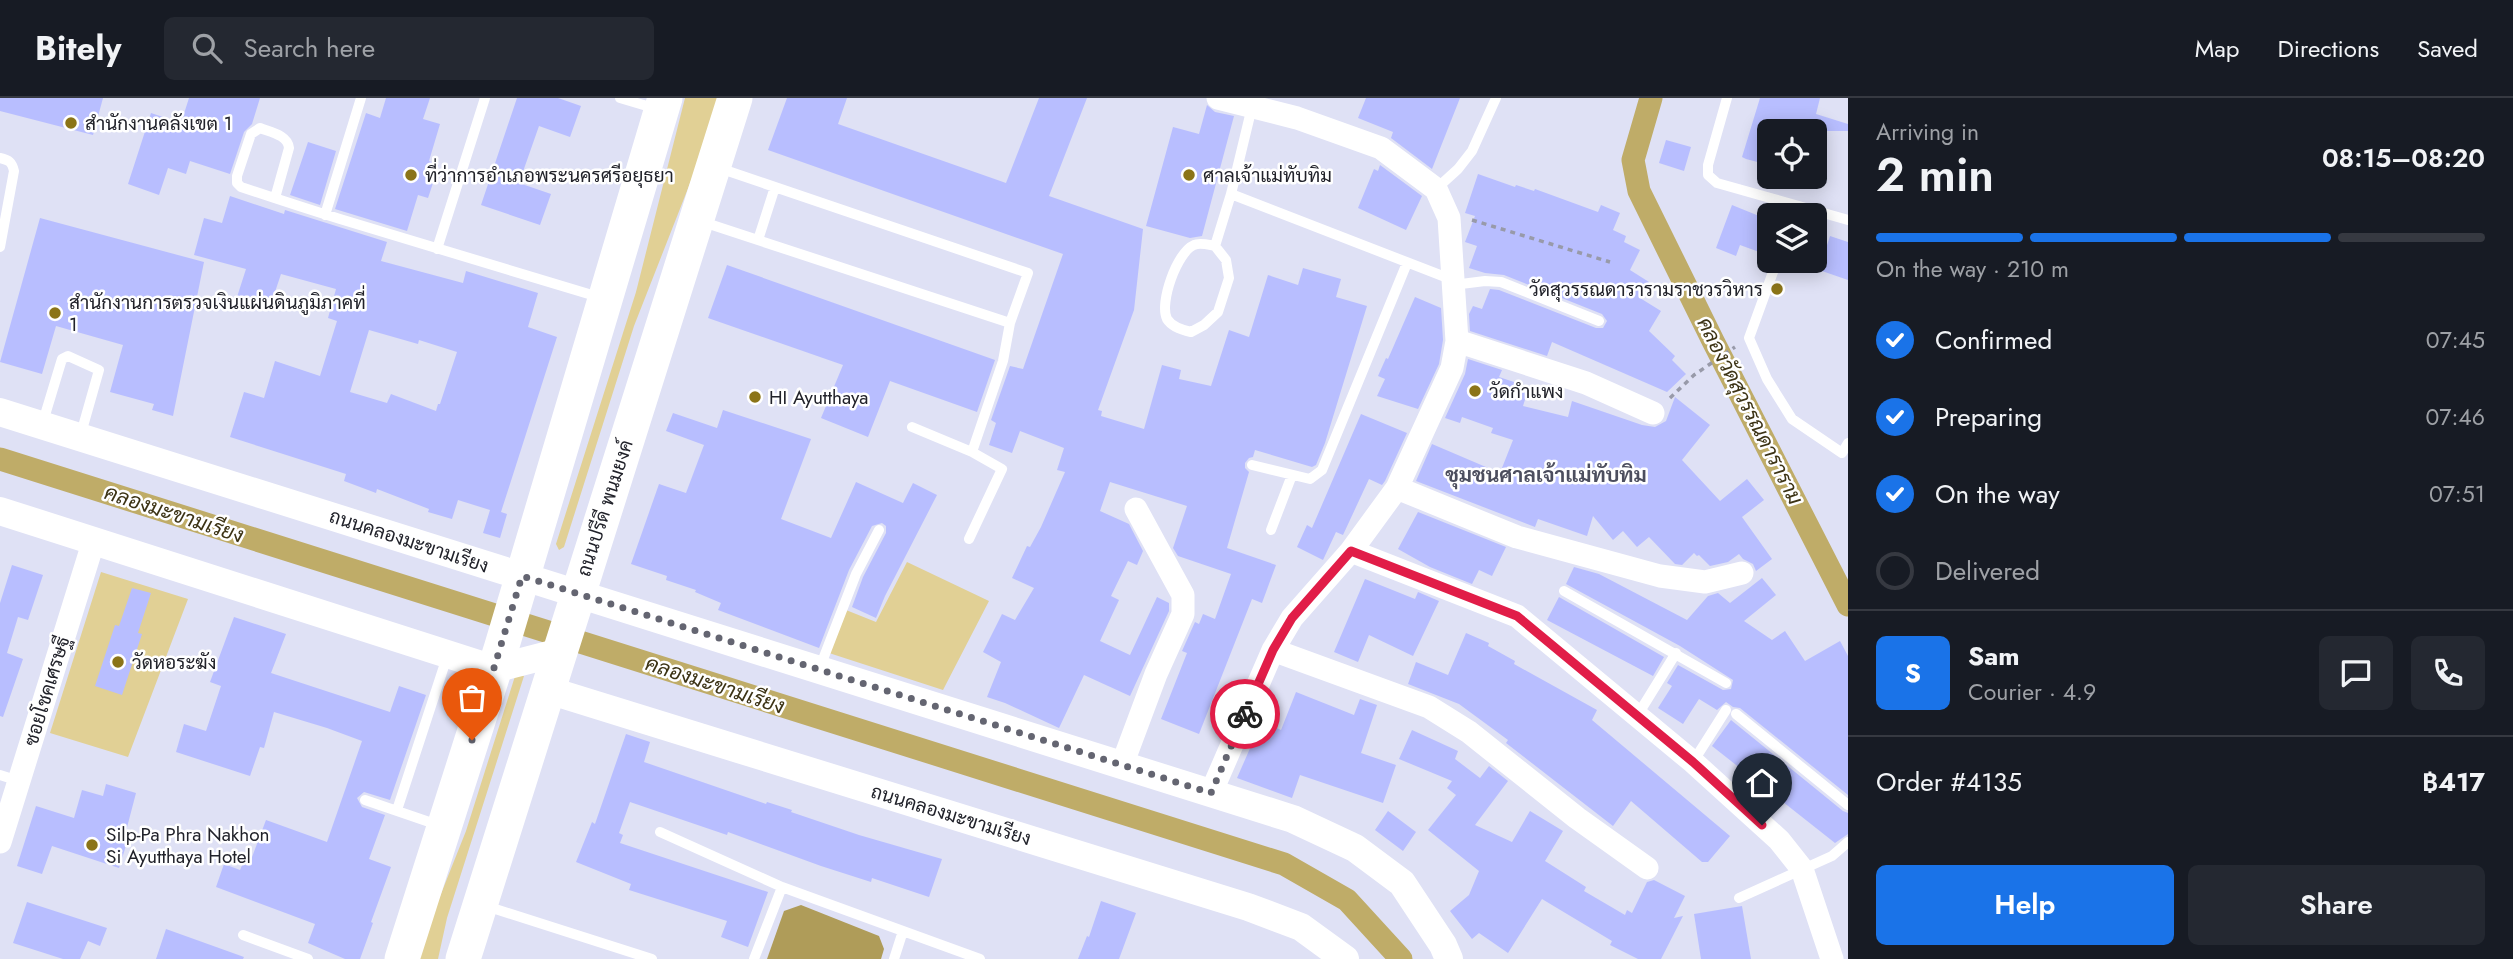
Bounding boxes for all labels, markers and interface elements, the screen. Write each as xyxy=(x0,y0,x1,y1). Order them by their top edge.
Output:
search box xyxy=(164,17,654,80)
text: Bitely xyxy=(35,25,122,72)
icon: search xyxy=(188,29,226,67)
text: Search here xyxy=(244,29,375,67)
text: Map xyxy=(2195,31,2240,66)
text: Directions xyxy=(2278,31,2379,66)
text: Saved xyxy=(2417,31,2478,66)
place label: สำนักงานคลังเขต 1 xyxy=(85,110,232,137)
marker: สำนักงานคลังเขต 1 xyxy=(63,115,79,131)
text: Arriving in xyxy=(1876,115,1979,149)
map controls xyxy=(1757,119,1827,273)
button: locate xyxy=(1757,119,1827,189)
text: 08:15–08:20 xyxy=(2322,139,2485,177)
text: 2 min xyxy=(1876,142,1994,208)
place label: ที่ว่าการอำเภอพระนครศรีอยุธยา xyxy=(425,158,674,189)
place label: ศาลเจ้าแม่ทับทิม xyxy=(1203,162,1332,189)
marker: ที่ว่าการอำเภอพระนครศรีอยุธยา xyxy=(403,167,419,183)
marker: ศาลเจ้าแม่ทับทิม xyxy=(1181,167,1197,183)
button: layers xyxy=(1757,203,1827,273)
text: On the way · 210 m xyxy=(1876,252,2069,286)
place label: วัดสุวรรณดารารามราชวรวิหาร xyxy=(1529,276,1763,303)
marker: วัดสุวรรณดารารามราชวรวิหาร xyxy=(1769,281,1785,297)
place label: สำนักงานการตรวจเงินแผ่นดินภูมิภาคที่ 1 xyxy=(69,285,366,338)
marker: สำนักงานการตรวจเงินแผ่นดินภูมิภาคที่ 1 xyxy=(47,305,63,321)
water label: คลองวัดสุวรรณดาราราม xyxy=(1690,312,1810,510)
icon: check xyxy=(1876,321,1914,359)
text: Confirmed xyxy=(1935,321,2052,359)
text: 07:45 xyxy=(2426,323,2485,357)
place label: วัดกำแพง xyxy=(1489,378,1563,405)
marker: วัดกำแพง xyxy=(1467,383,1483,399)
place label: HI Ayutthaya xyxy=(769,384,869,411)
marker: HI Ayutthaya xyxy=(747,389,763,405)
icon: check xyxy=(1876,398,1914,436)
text: Preparing xyxy=(1935,398,2042,436)
text: 07:46 xyxy=(2426,400,2485,434)
street label: ถนนปรีดี พนมยงค์ xyxy=(570,436,640,580)
district label: ชุมชนศาลเจ้าแม่ทับทิม xyxy=(1445,460,1647,490)
icon: check xyxy=(1876,475,1914,513)
text: On the way xyxy=(1935,475,2060,513)
water label: คลองมะขามเรียง xyxy=(101,477,247,551)
text: 07:51 xyxy=(2429,477,2485,511)
street label: ถนนคลองมะขามเรียง xyxy=(326,503,492,579)
text: Delivered xyxy=(1935,552,2040,590)
street label: ซอยโชคเศรษฐี xyxy=(17,633,77,749)
button: chat xyxy=(2319,636,2393,710)
button: phone xyxy=(2411,636,2485,710)
text: Sam xyxy=(1968,637,2020,675)
water label: คลองมะขามเรียง xyxy=(642,648,788,722)
place label: วัดหอระฆัง xyxy=(132,649,216,676)
marker: วัดหอระฆัง xyxy=(110,654,126,670)
text: S xyxy=(1905,654,1921,692)
pin xyxy=(442,668,502,740)
text: Courier · 4.9 xyxy=(1968,675,2096,709)
icon: bag xyxy=(453,679,491,717)
courier xyxy=(1210,679,1280,749)
icon: bike xyxy=(1226,695,1264,733)
pin xyxy=(1732,753,1792,825)
text: Order #4135 xyxy=(1876,763,2022,801)
text: ฿417 xyxy=(2422,763,2485,801)
icon: home xyxy=(1743,764,1781,802)
street label: ถนนคลองมะขามเรียง xyxy=(868,778,1034,852)
place label: Silp-Pa Phra Nakhon Si Ayutthaya Hotel xyxy=(106,821,270,870)
marker: Silp-Pa Phra Nakhon Si Ayutthaya Hotel xyxy=(84,837,100,853)
button: Help xyxy=(1876,865,2174,945)
button: Share xyxy=(2188,865,2485,945)

